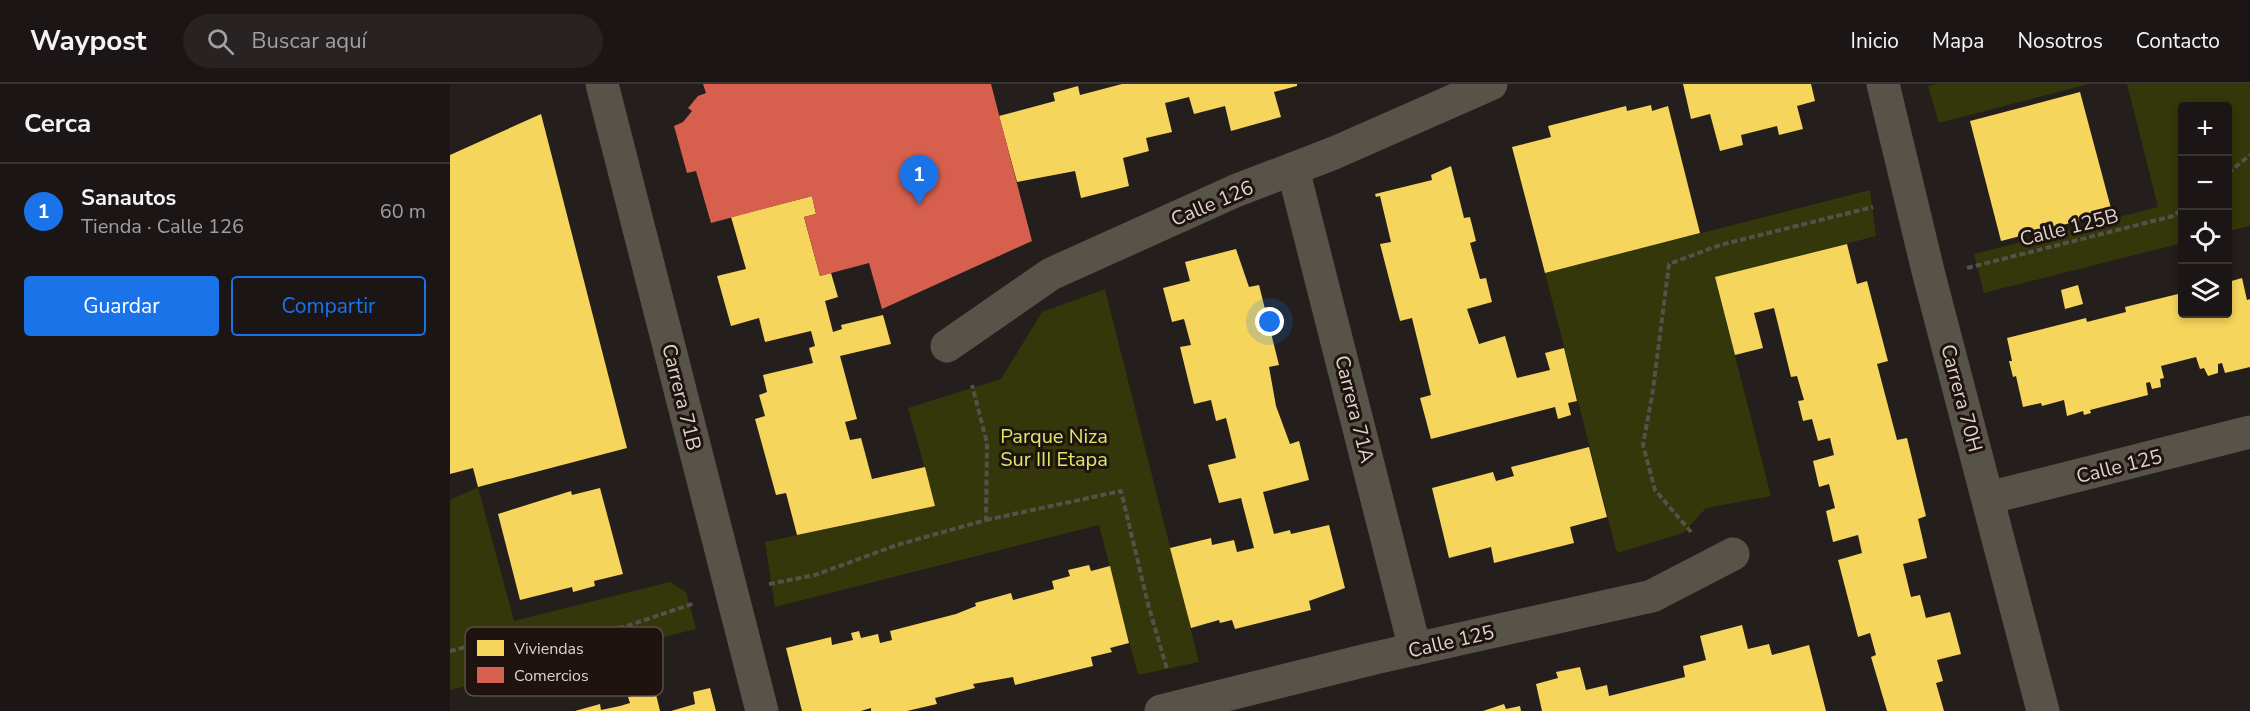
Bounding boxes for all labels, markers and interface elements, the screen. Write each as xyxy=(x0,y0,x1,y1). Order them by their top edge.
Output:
search box xyxy=(183,14,603,68)
text: Waypost xyxy=(30,22,147,60)
icon: search xyxy=(204,25,237,58)
text: Buscar aquí xyxy=(252,26,367,56)
text: Inicio xyxy=(1851,27,1899,55)
text: Mapa xyxy=(1932,27,1984,55)
text: Nosotros xyxy=(2017,27,2103,55)
text: Contacto xyxy=(2136,27,2220,55)
map controls xyxy=(2178,102,2232,318)
button: + xyxy=(2178,102,2232,156)
text: Cerca xyxy=(24,106,91,141)
pin: 1 xyxy=(900,156,938,205)
button: − xyxy=(2178,156,2232,210)
street label: Calle 126 xyxy=(1167,174,1258,233)
text: Sanautos xyxy=(81,183,176,213)
text: 1 xyxy=(38,198,50,225)
text: 60 m xyxy=(380,198,426,225)
street label: Calle 125B xyxy=(2017,202,2121,253)
button: locate xyxy=(2178,210,2232,264)
text: Tienda · Calle 126 xyxy=(81,213,244,240)
button: layers xyxy=(2178,264,2232,318)
button: Guardar xyxy=(24,276,219,336)
button: Compartir xyxy=(231,276,426,336)
your location xyxy=(1255,307,1284,336)
street label: Carrera 71B xyxy=(655,341,708,453)
street label: Carrera 70H xyxy=(1934,341,1989,455)
street label: Carrera 71A xyxy=(1328,353,1381,466)
park label: Parque Niza Sur III Etapa xyxy=(1000,423,1108,473)
street label: Calle 125 xyxy=(2074,443,2165,490)
street label: Calle 125 xyxy=(1406,619,1497,664)
legend xyxy=(465,627,663,696)
text: Viviendas xyxy=(513,638,584,660)
text: Comercios xyxy=(514,665,589,687)

